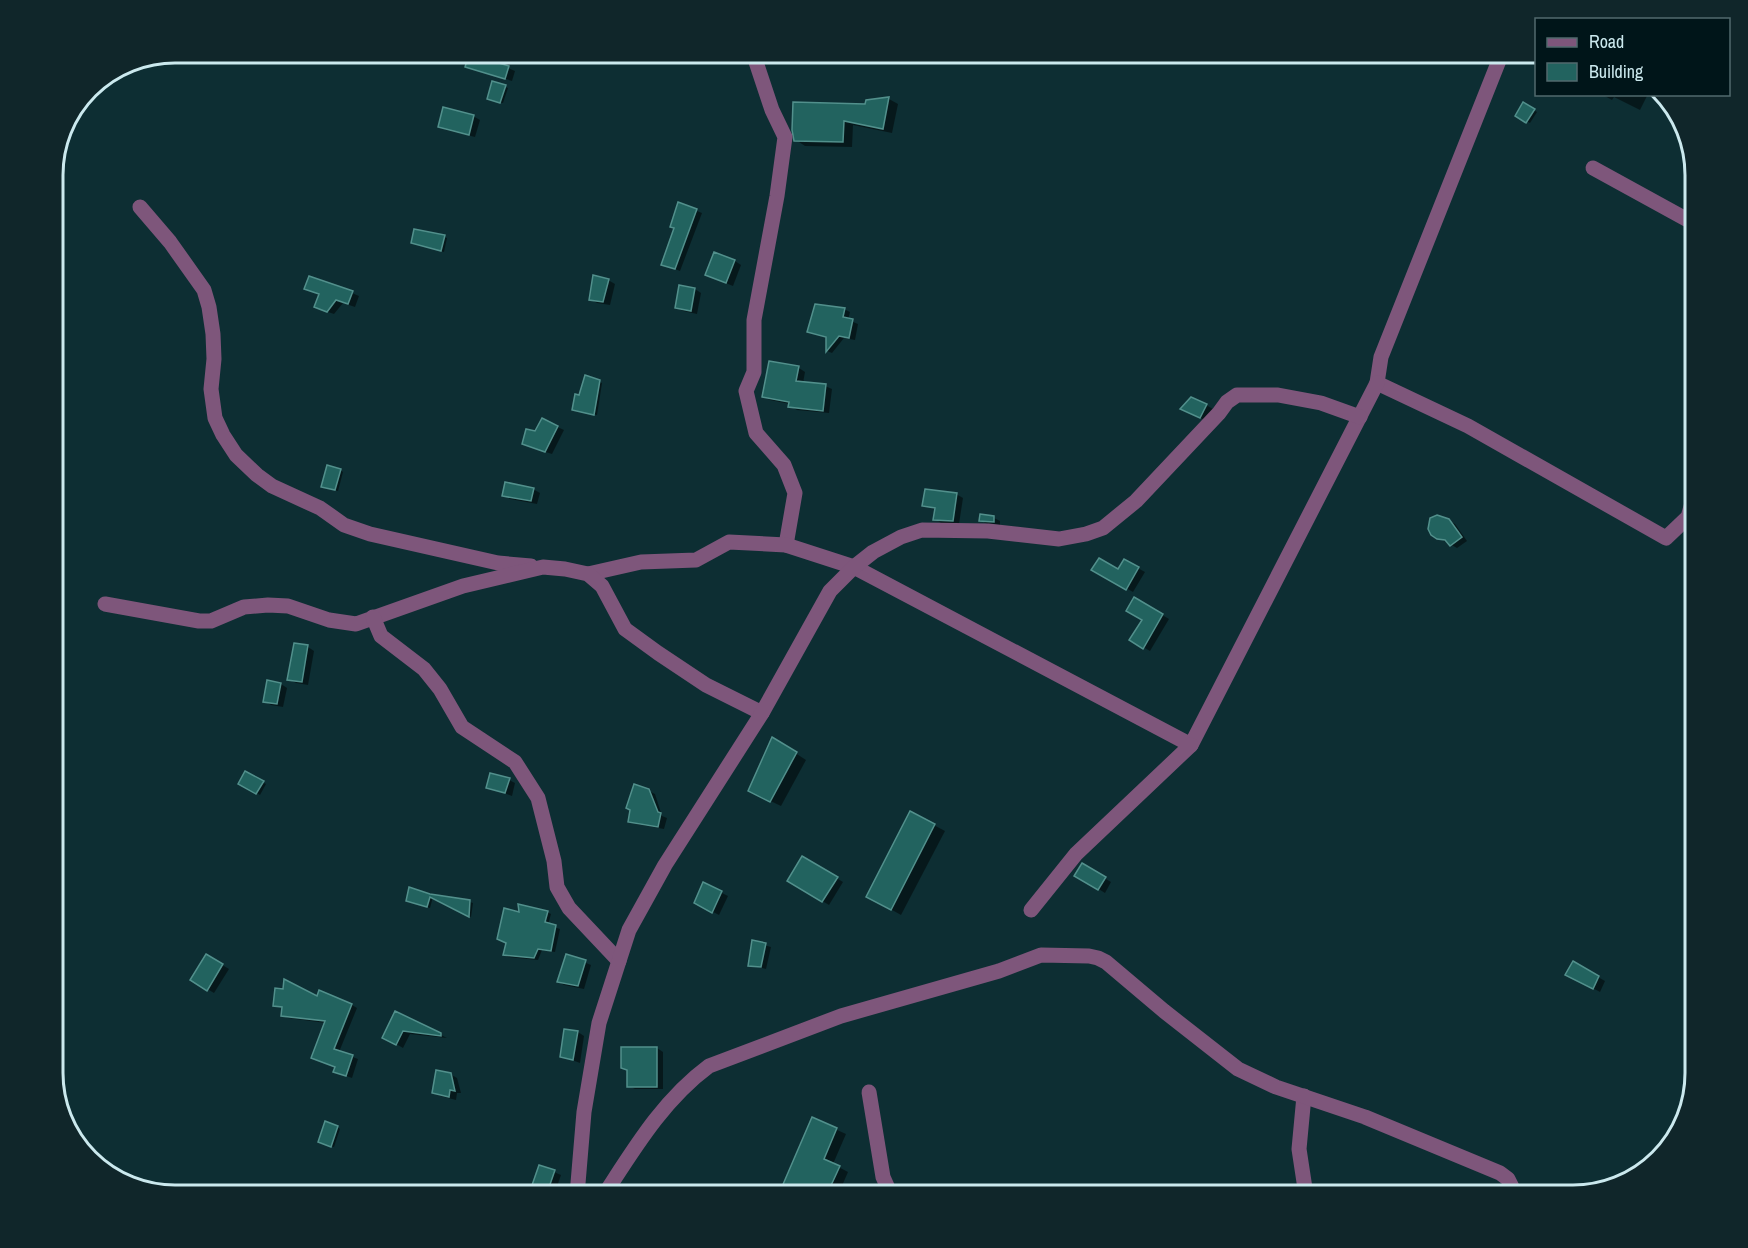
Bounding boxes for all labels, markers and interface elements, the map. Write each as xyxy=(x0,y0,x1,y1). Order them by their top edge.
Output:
legend xyxy=(1535,18,1730,96)
text: Road xyxy=(1589,29,1624,54)
text: Building xyxy=(1589,59,1644,84)

